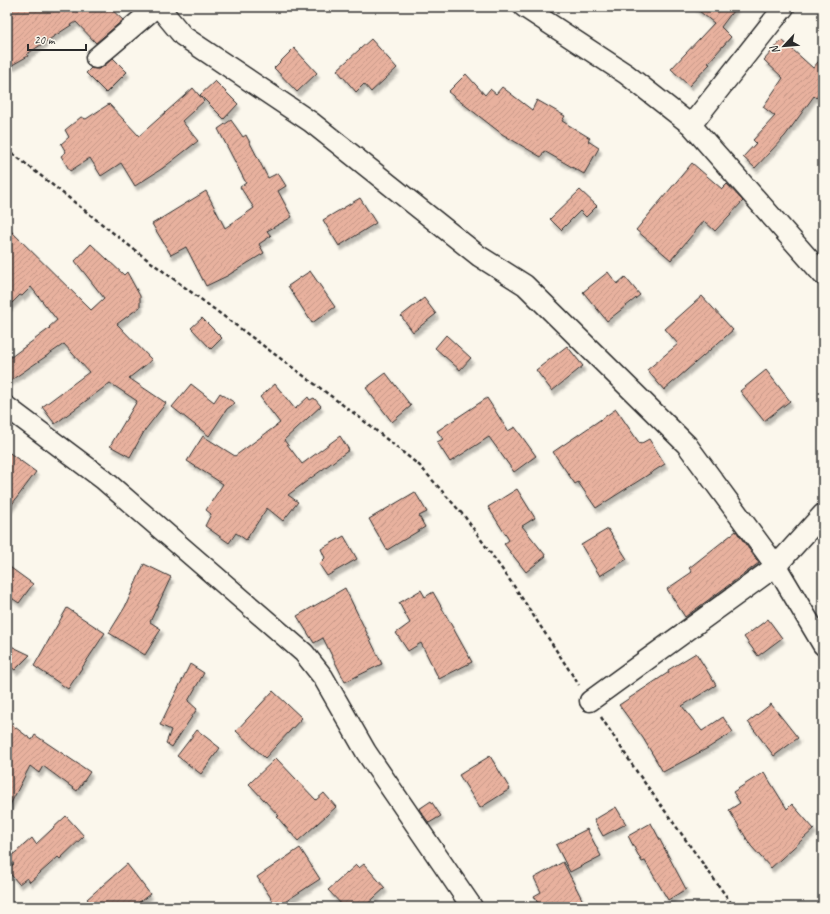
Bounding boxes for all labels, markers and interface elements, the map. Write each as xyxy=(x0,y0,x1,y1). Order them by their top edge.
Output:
scale bar xyxy=(28,26,86,52)
north arrow xyxy=(764,26,804,66)
text: 20 m xyxy=(34,32,56,48)
text: N xyxy=(766,42,783,57)

